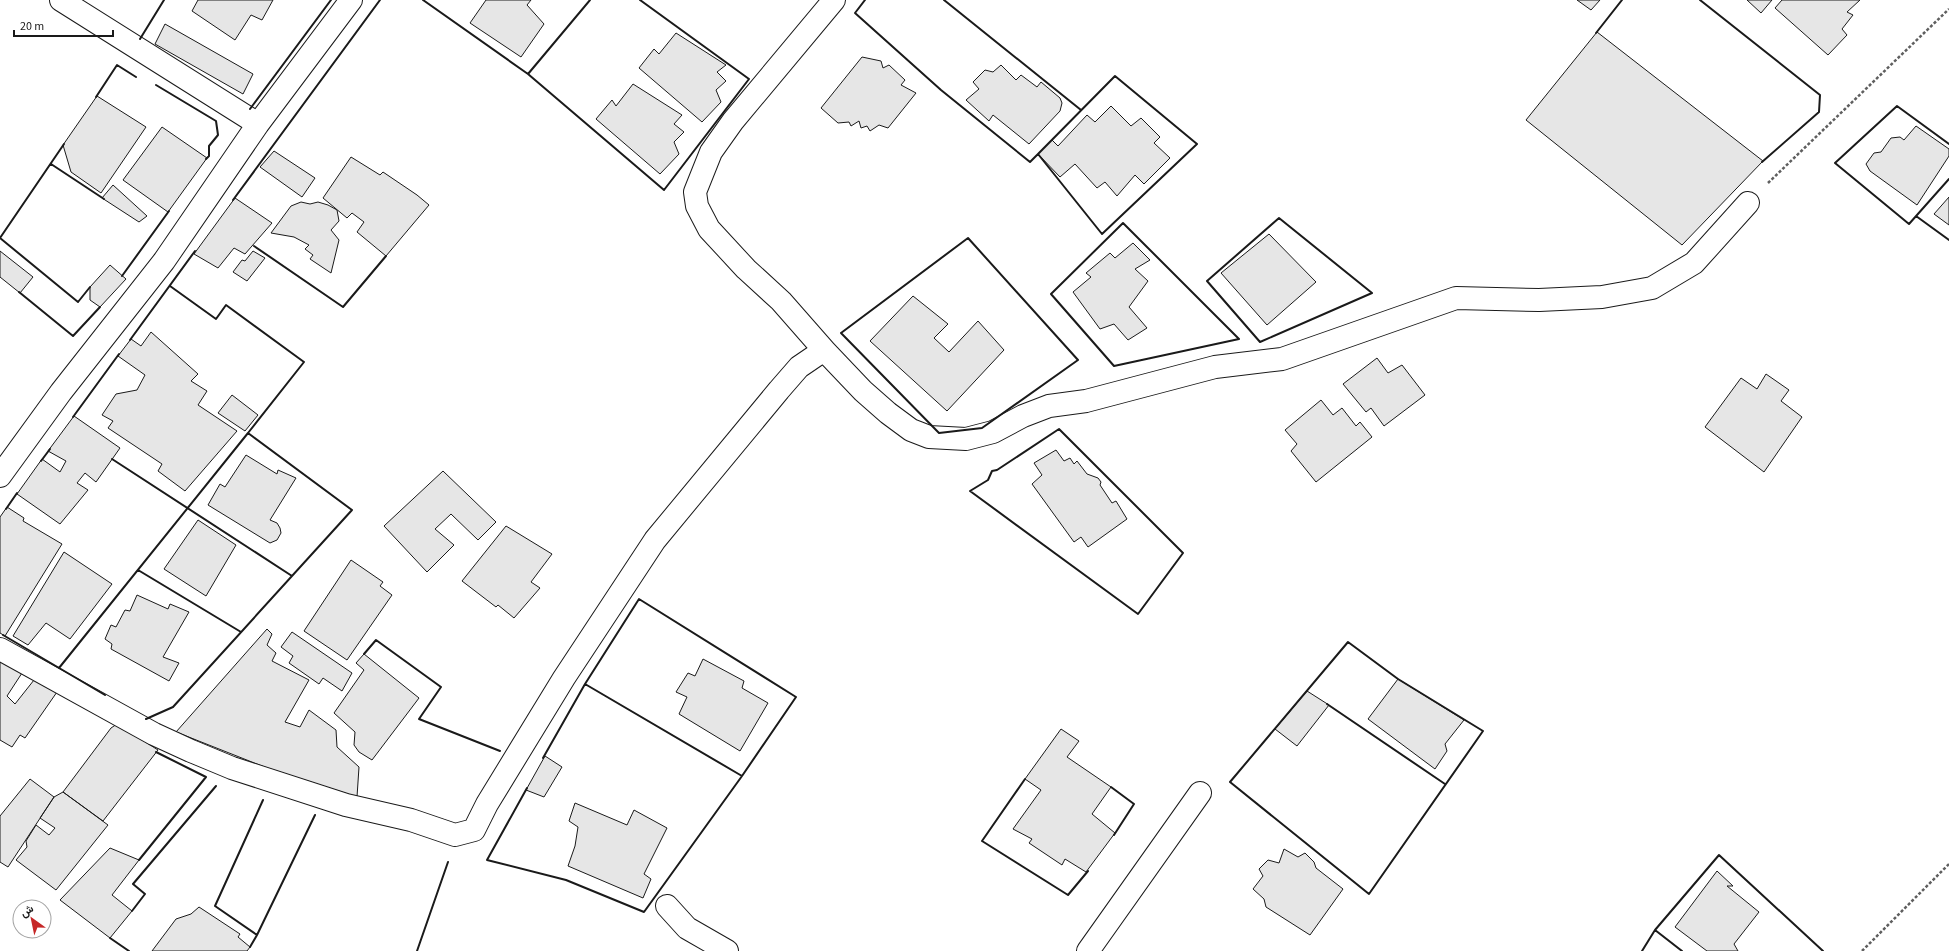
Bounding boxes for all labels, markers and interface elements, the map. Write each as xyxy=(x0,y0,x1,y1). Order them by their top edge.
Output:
scale bar xyxy=(14,12,113,38)
text: 20 m xyxy=(20,18,44,35)
north arrow xyxy=(12,899,52,939)
text: ش xyxy=(17,901,36,921)

